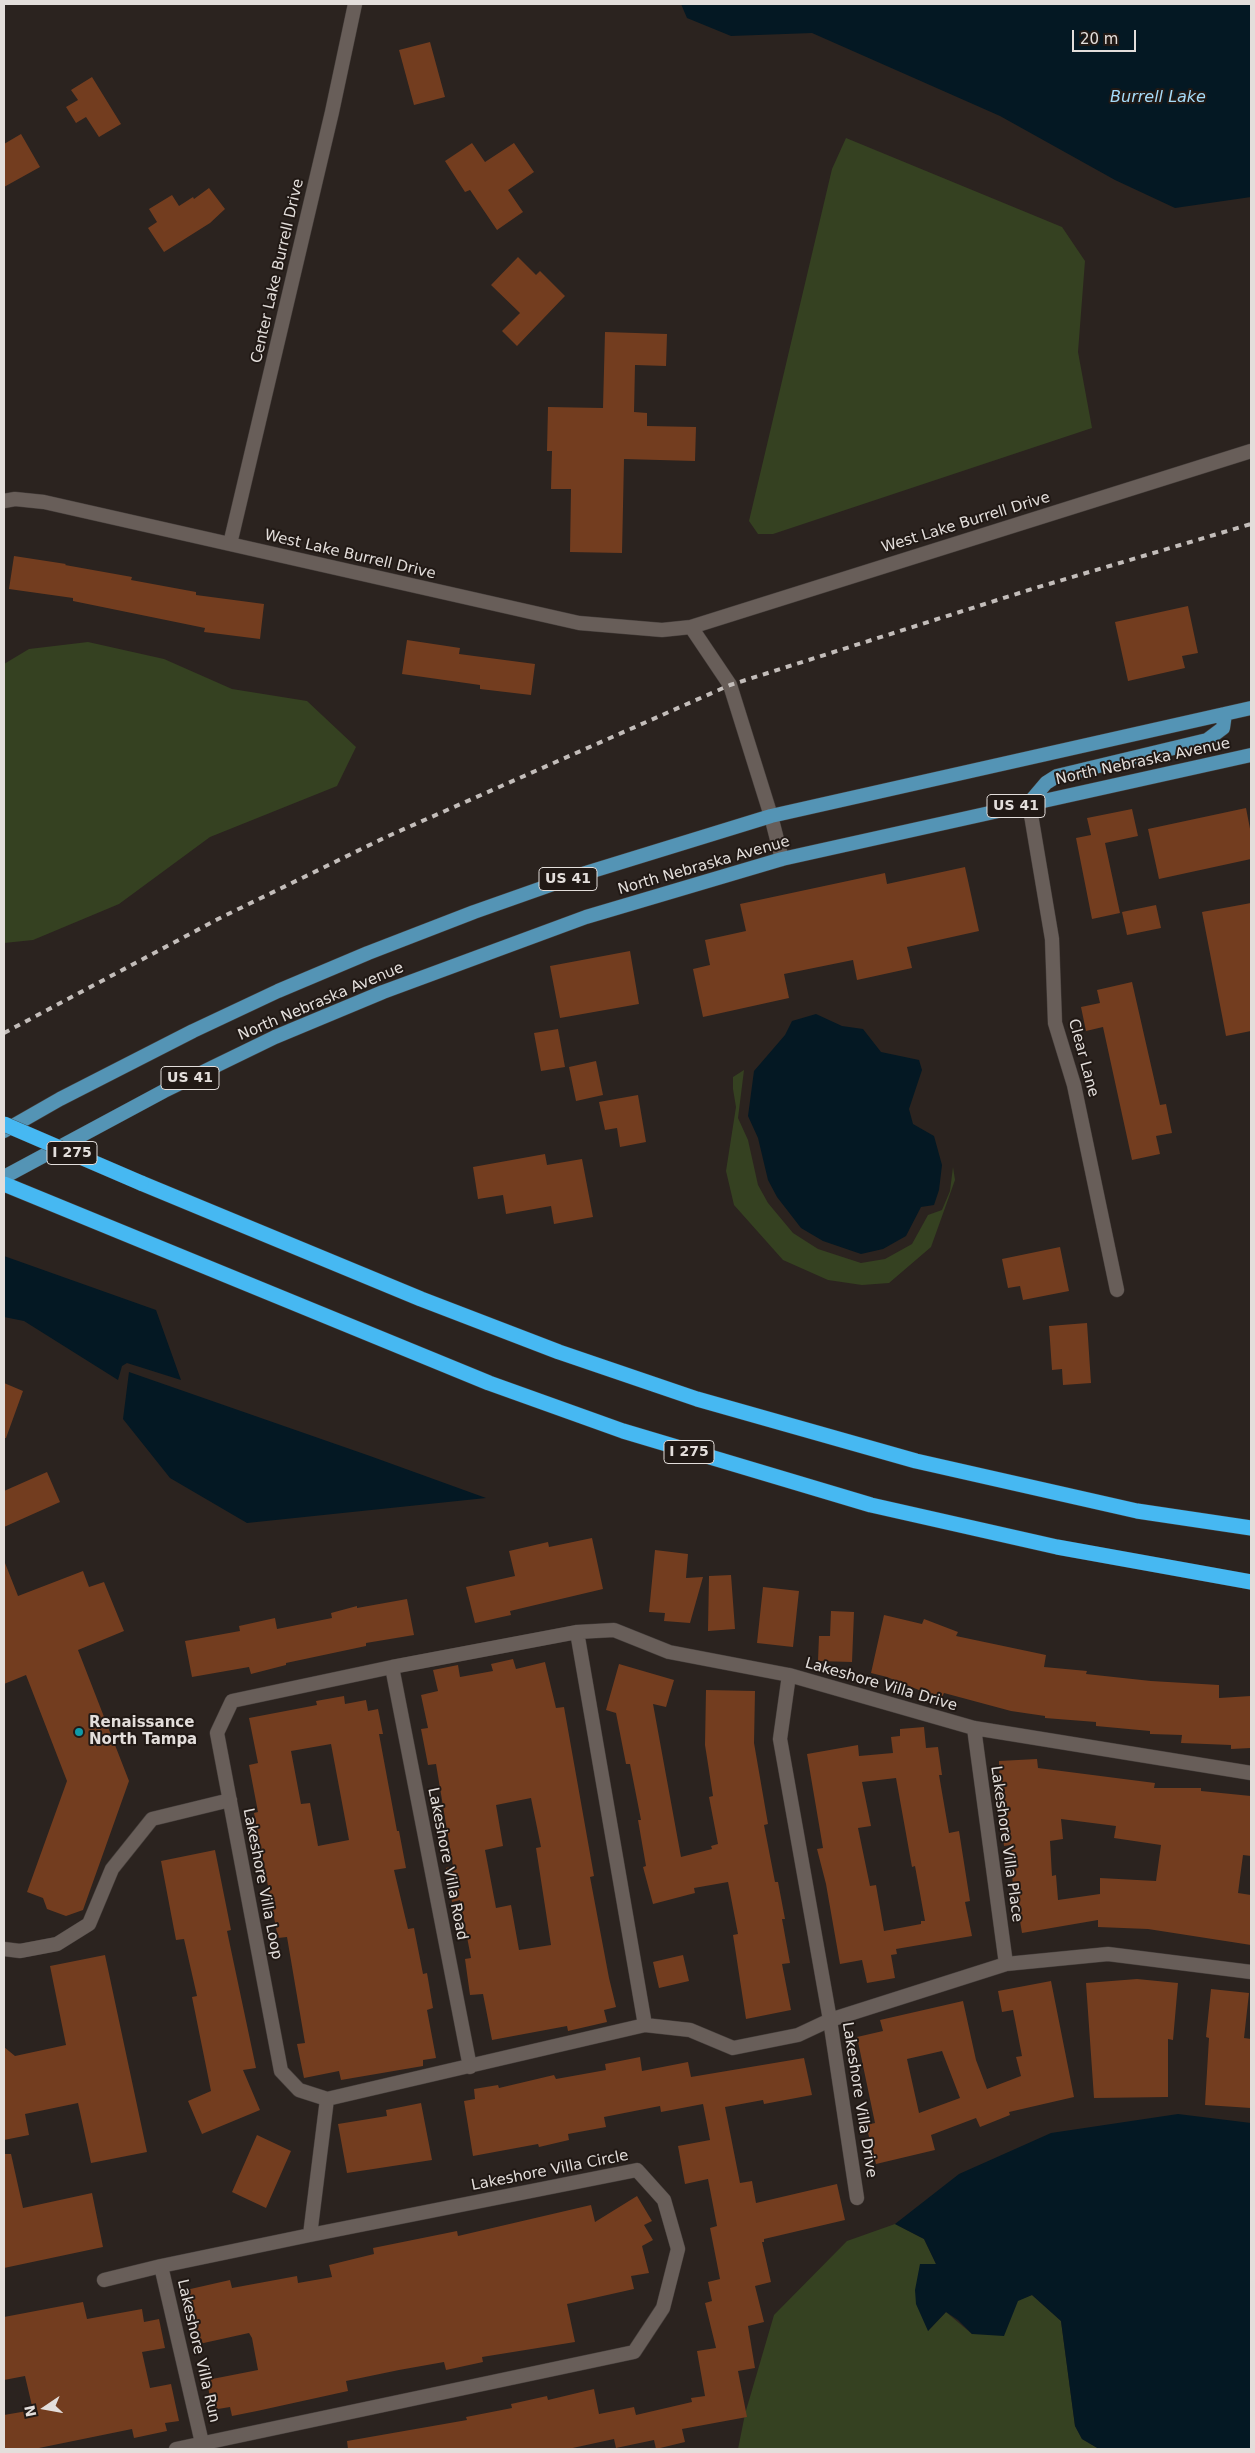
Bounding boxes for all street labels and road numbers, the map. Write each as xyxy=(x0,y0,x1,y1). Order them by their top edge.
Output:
street label: Center Lake Burrell Drive xyxy=(248,177,308,365)
street label: West Lake Burrell Drive xyxy=(880,489,1052,557)
street label: West Lake Burrell Drive xyxy=(263,527,437,583)
street label: North Nebraska Avenue xyxy=(1054,735,1232,789)
road number: US 41 xyxy=(987,794,1045,818)
street label: North Nebraska Avenue xyxy=(616,833,792,899)
road number: US 41 xyxy=(539,868,597,891)
street label: North Nebraska Avenue xyxy=(236,959,406,1045)
street label: Clear Lane xyxy=(1064,1017,1102,1099)
road number: US 41 xyxy=(161,1066,219,1090)
road number: I 275 xyxy=(47,1142,97,1164)
road number: I 275 xyxy=(664,1440,714,1464)
street label: Lakeshore Villa Drive xyxy=(803,1655,959,1715)
street label: Lakeshore Villa Place xyxy=(986,1765,1026,1923)
street label: Lakeshore Villa Road xyxy=(423,1786,471,1942)
street label: Lakeshore Villa Loop xyxy=(239,1807,285,1961)
street label: Lakeshore Villa Drive xyxy=(838,2021,880,2179)
street label: Lakeshore Villa Circle xyxy=(470,2147,630,2195)
street label: Lakeshore Villa Run xyxy=(173,2278,223,2424)

